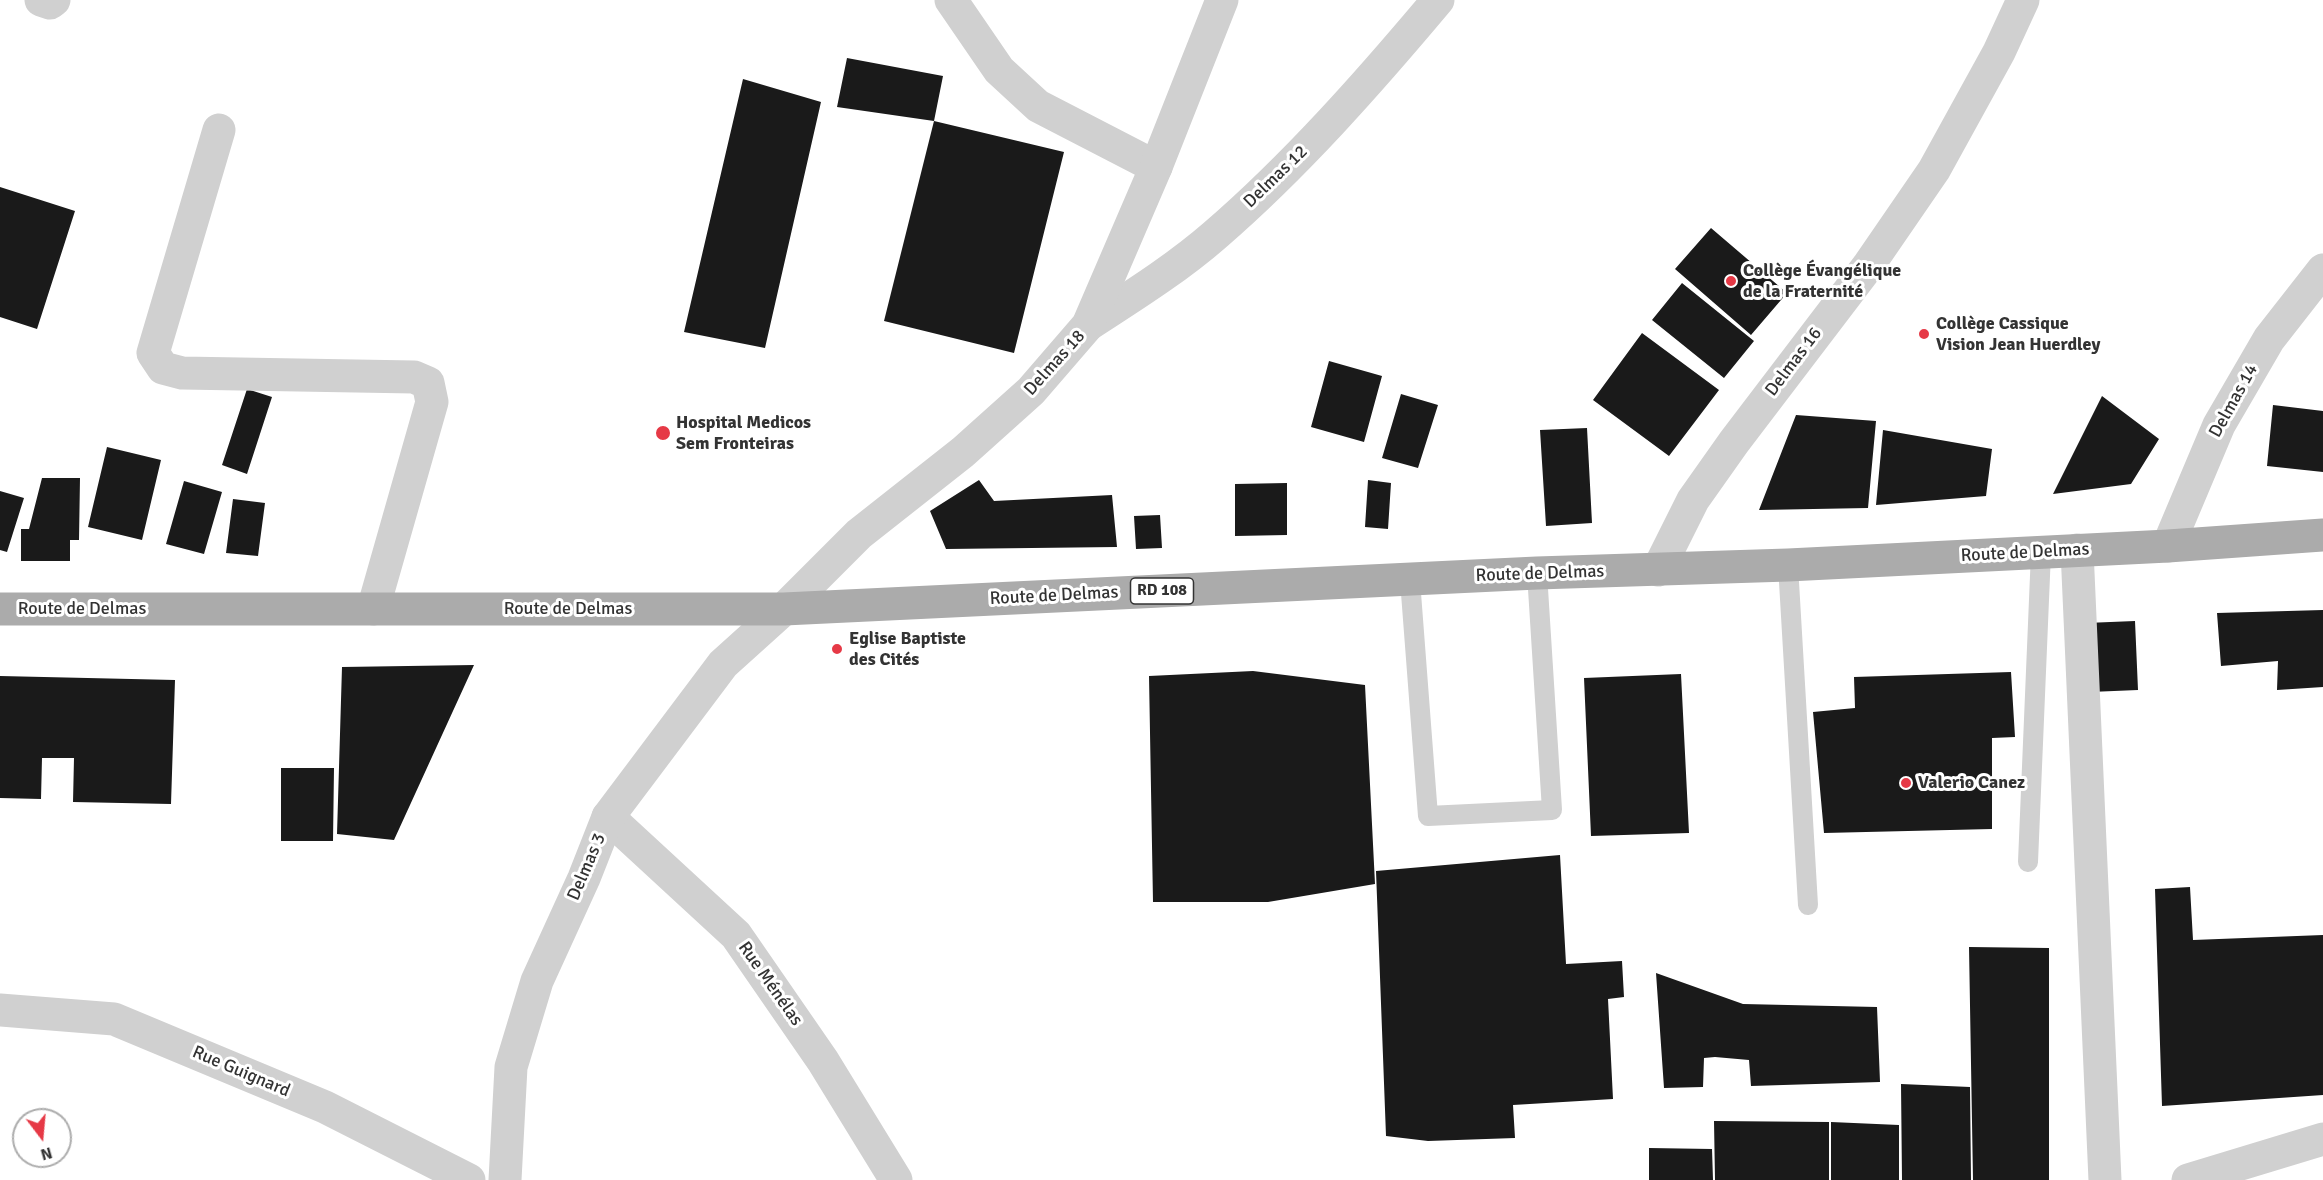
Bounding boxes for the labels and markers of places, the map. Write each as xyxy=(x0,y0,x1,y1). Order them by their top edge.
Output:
place label: Collège Évangélique de la Fraternité xyxy=(1743,260,1901,302)
marker: Collège Évangélique de la Fraternité xyxy=(1724,274,1738,288)
place label: Collège Cassique Vision Jean Huerdley xyxy=(1936,313,2100,356)
marker: Collège Cassique Vision Jean Huerdley xyxy=(1917,327,1931,341)
place label: Hospital Medicos Sem Fronteiras xyxy=(676,412,811,454)
marker: Hospital Medicos Sem Fronteiras xyxy=(654,424,672,442)
place label: Eglise Baptiste des Cités xyxy=(849,628,966,670)
marker: Eglise Baptiste des Cités xyxy=(830,642,844,656)
place label: Valerio Canez xyxy=(1918,772,2025,794)
marker: Valerio Canez xyxy=(1899,776,1913,790)

